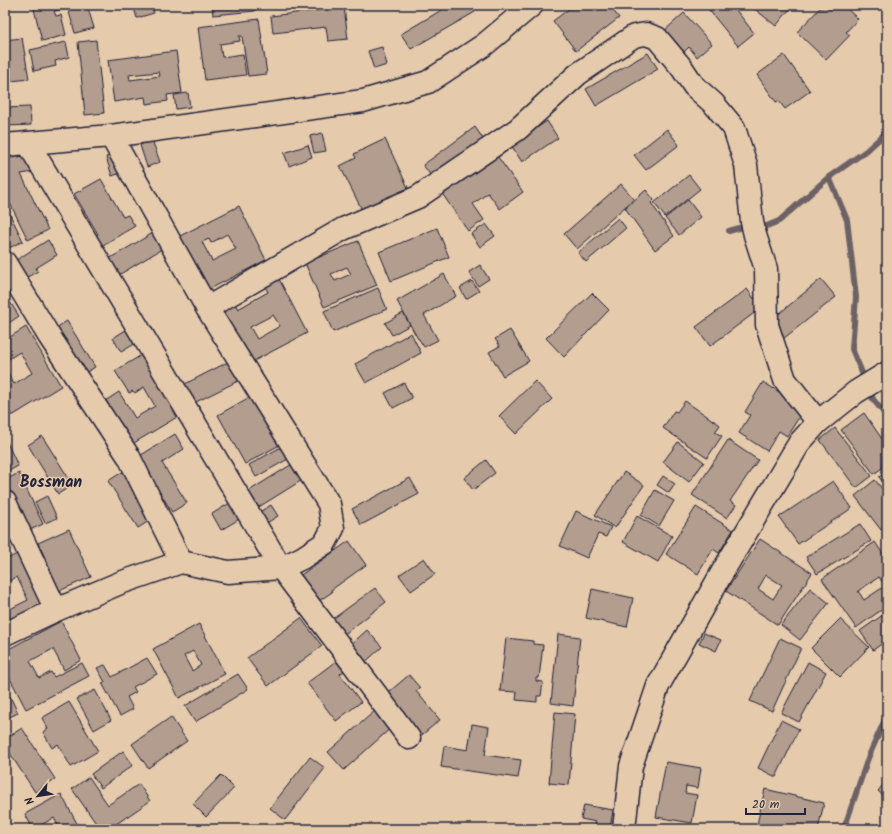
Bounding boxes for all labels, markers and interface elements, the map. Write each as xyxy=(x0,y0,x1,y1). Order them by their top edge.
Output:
district label: Bossman xyxy=(20,470,82,495)
north arrow xyxy=(18,776,58,816)
scale bar xyxy=(746,790,805,816)
text: N xyxy=(21,793,40,808)
text: 20 m xyxy=(752,795,780,814)

